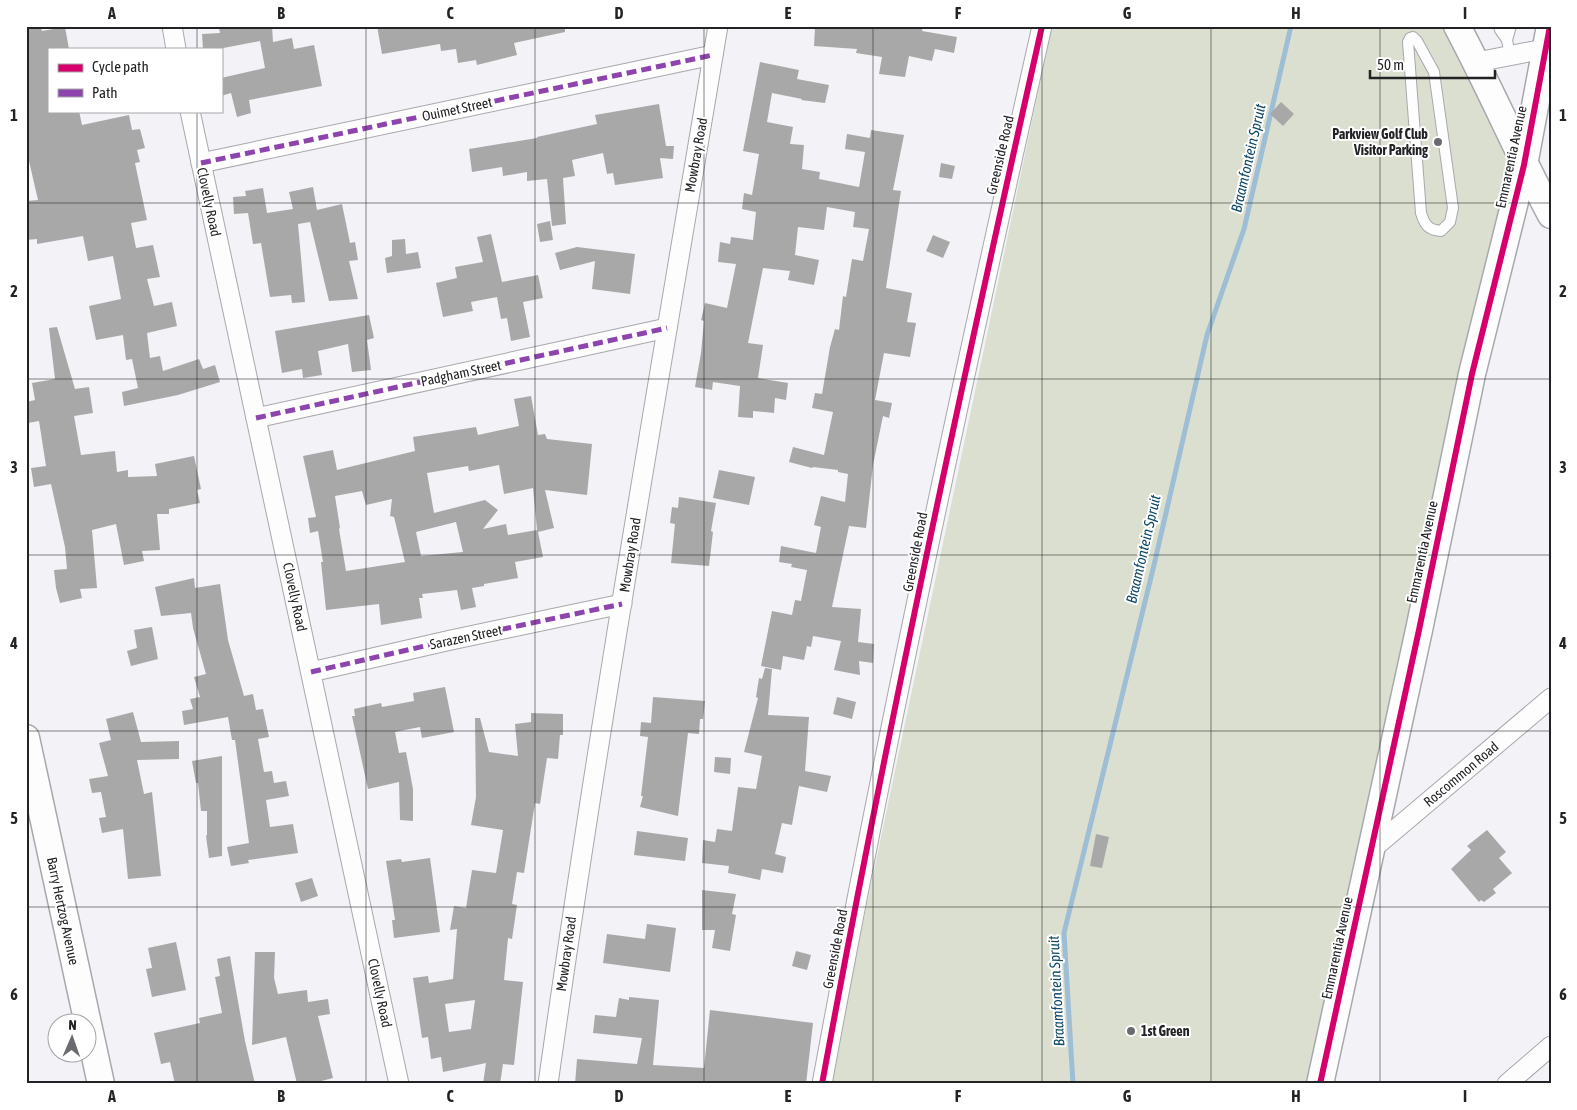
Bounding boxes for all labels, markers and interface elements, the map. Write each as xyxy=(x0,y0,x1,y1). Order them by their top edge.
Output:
text: A xyxy=(107,4,116,22)
text: B xyxy=(277,4,285,22)
text: C xyxy=(446,4,454,22)
text: D xyxy=(615,4,624,22)
text: E xyxy=(785,4,792,22)
text: F xyxy=(955,4,962,22)
text: G xyxy=(1123,4,1132,22)
text: H xyxy=(1291,4,1301,22)
text: I xyxy=(1463,4,1467,22)
legend xyxy=(48,48,222,112)
scale bar xyxy=(1370,48,1494,80)
text: 50 m xyxy=(1377,56,1404,73)
text: Cycle path xyxy=(92,58,149,75)
text: Path xyxy=(92,84,118,101)
street label: Ouimet Street xyxy=(420,94,494,124)
water label: Braamfontein Spruit xyxy=(1227,101,1269,214)
street label: Emmarentia Avenue xyxy=(1492,104,1530,210)
text: 1 xyxy=(10,106,18,124)
text: 1 xyxy=(1559,106,1567,124)
street label: Greenside Road xyxy=(983,114,1017,196)
street label: Mowbray Road xyxy=(682,116,710,194)
place label: Parkview Golf Club Visitor Parking xyxy=(1332,126,1429,158)
marker: Parkview Golf Club Visitor Parking xyxy=(1432,136,1444,148)
street label: Clovelly Road xyxy=(194,166,224,238)
text: 2 xyxy=(10,282,18,300)
text: 2 xyxy=(1559,282,1567,300)
street label: Padgham Street xyxy=(419,357,503,389)
text: 3 xyxy=(10,458,18,476)
text: 3 xyxy=(1559,458,1567,476)
water label: Braamfontein Spruit xyxy=(1122,492,1164,605)
street label: Emmarentia Avenue xyxy=(1403,499,1441,605)
street label: Greenside Road xyxy=(899,511,931,593)
street label: Mowbray Road xyxy=(616,516,644,594)
street label: Clovelly Road xyxy=(280,561,310,633)
street label: Sarazen Street xyxy=(428,622,504,652)
text: 4 xyxy=(9,634,18,652)
text: 4 xyxy=(1558,634,1567,652)
street label: Roscommon Road xyxy=(1420,738,1502,810)
text: 5 xyxy=(10,809,18,827)
text: 5 xyxy=(1559,809,1567,827)
street label: Barry Hertzog Avenue xyxy=(44,856,82,966)
street label: Emmarentia Avenue xyxy=(1318,895,1356,1001)
street label: Greenside Road xyxy=(819,908,851,990)
street label: Mowbray Road xyxy=(553,915,579,993)
water label: Braamfontein Spruit xyxy=(1045,935,1067,1047)
street label: Clovelly Road xyxy=(365,957,395,1029)
text: 6 xyxy=(10,985,18,1003)
text: 6 xyxy=(1559,985,1567,1003)
north arrow xyxy=(48,1012,98,1062)
text: N xyxy=(68,1017,77,1033)
place label: 1st Green xyxy=(1141,1023,1190,1039)
marker: 1st Green xyxy=(1125,1025,1137,1037)
text: A xyxy=(107,1087,116,1105)
text: B xyxy=(277,1087,285,1105)
text: C xyxy=(446,1087,454,1105)
text: D xyxy=(615,1087,624,1105)
text: E xyxy=(785,1087,792,1105)
text: F xyxy=(955,1087,962,1105)
text: G xyxy=(1123,1087,1132,1105)
text: H xyxy=(1291,1087,1301,1105)
text: I xyxy=(1463,1087,1467,1105)

